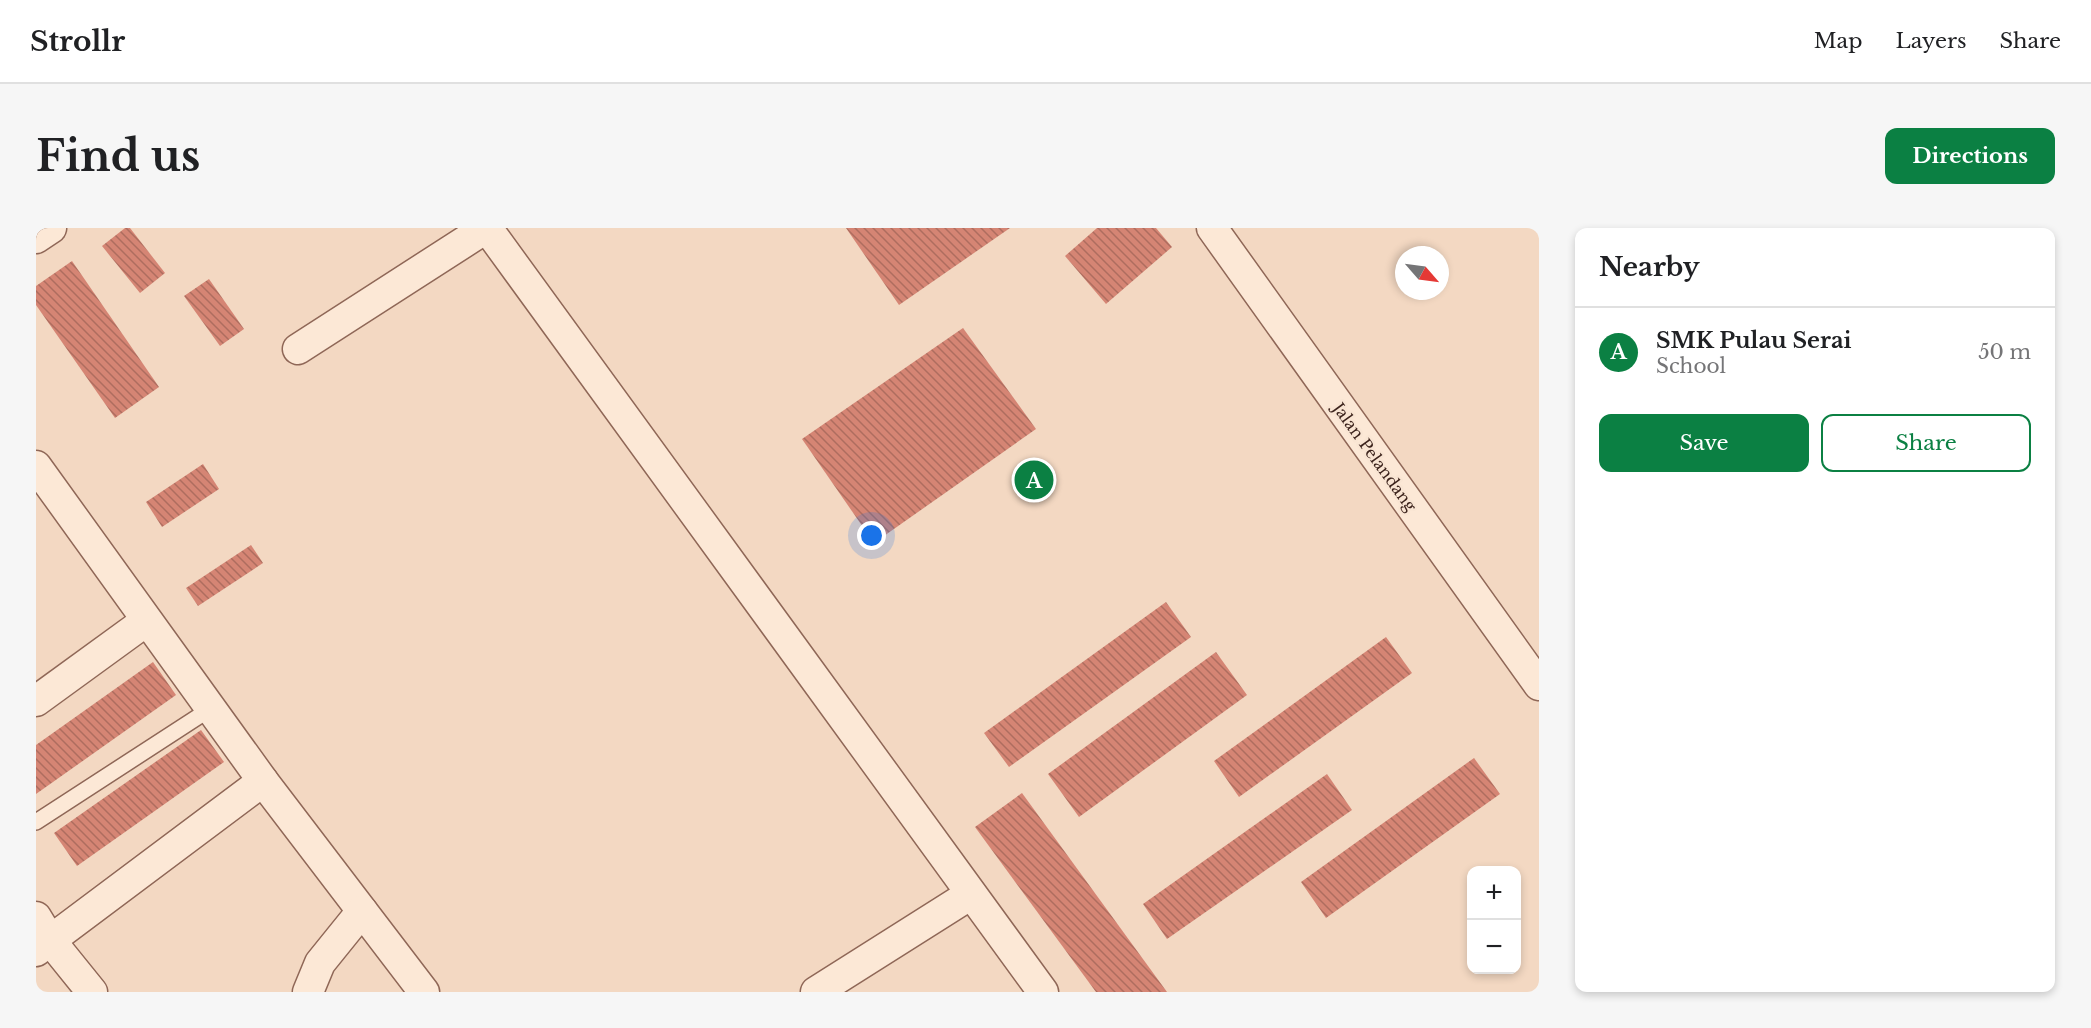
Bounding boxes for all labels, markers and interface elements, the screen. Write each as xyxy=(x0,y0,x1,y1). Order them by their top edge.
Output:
text: Strollr xyxy=(30,24,125,59)
text: Map xyxy=(1814,28,1863,54)
text: Layers xyxy=(1896,28,1967,54)
text: Share xyxy=(2000,28,2061,54)
button: Directions xyxy=(1885,128,2055,184)
text: Find us xyxy=(36,130,200,182)
north arrow xyxy=(1395,246,1449,300)
text: Nearby xyxy=(1599,251,1700,283)
text: SMK Pulau Serai xyxy=(1656,327,1851,354)
text: A xyxy=(1610,340,1627,364)
text: 50 m xyxy=(1978,340,2031,364)
text: School xyxy=(1656,354,1726,378)
street label: Jalan Pelandang xyxy=(1328,397,1421,516)
button: Save xyxy=(1599,414,1809,472)
button: Share xyxy=(1821,414,2031,472)
pin: A xyxy=(1014,458,1054,502)
your location xyxy=(857,521,886,550)
map controls xyxy=(1467,866,1521,974)
button: + xyxy=(1467,866,1521,920)
button: − xyxy=(1467,920,1521,974)

